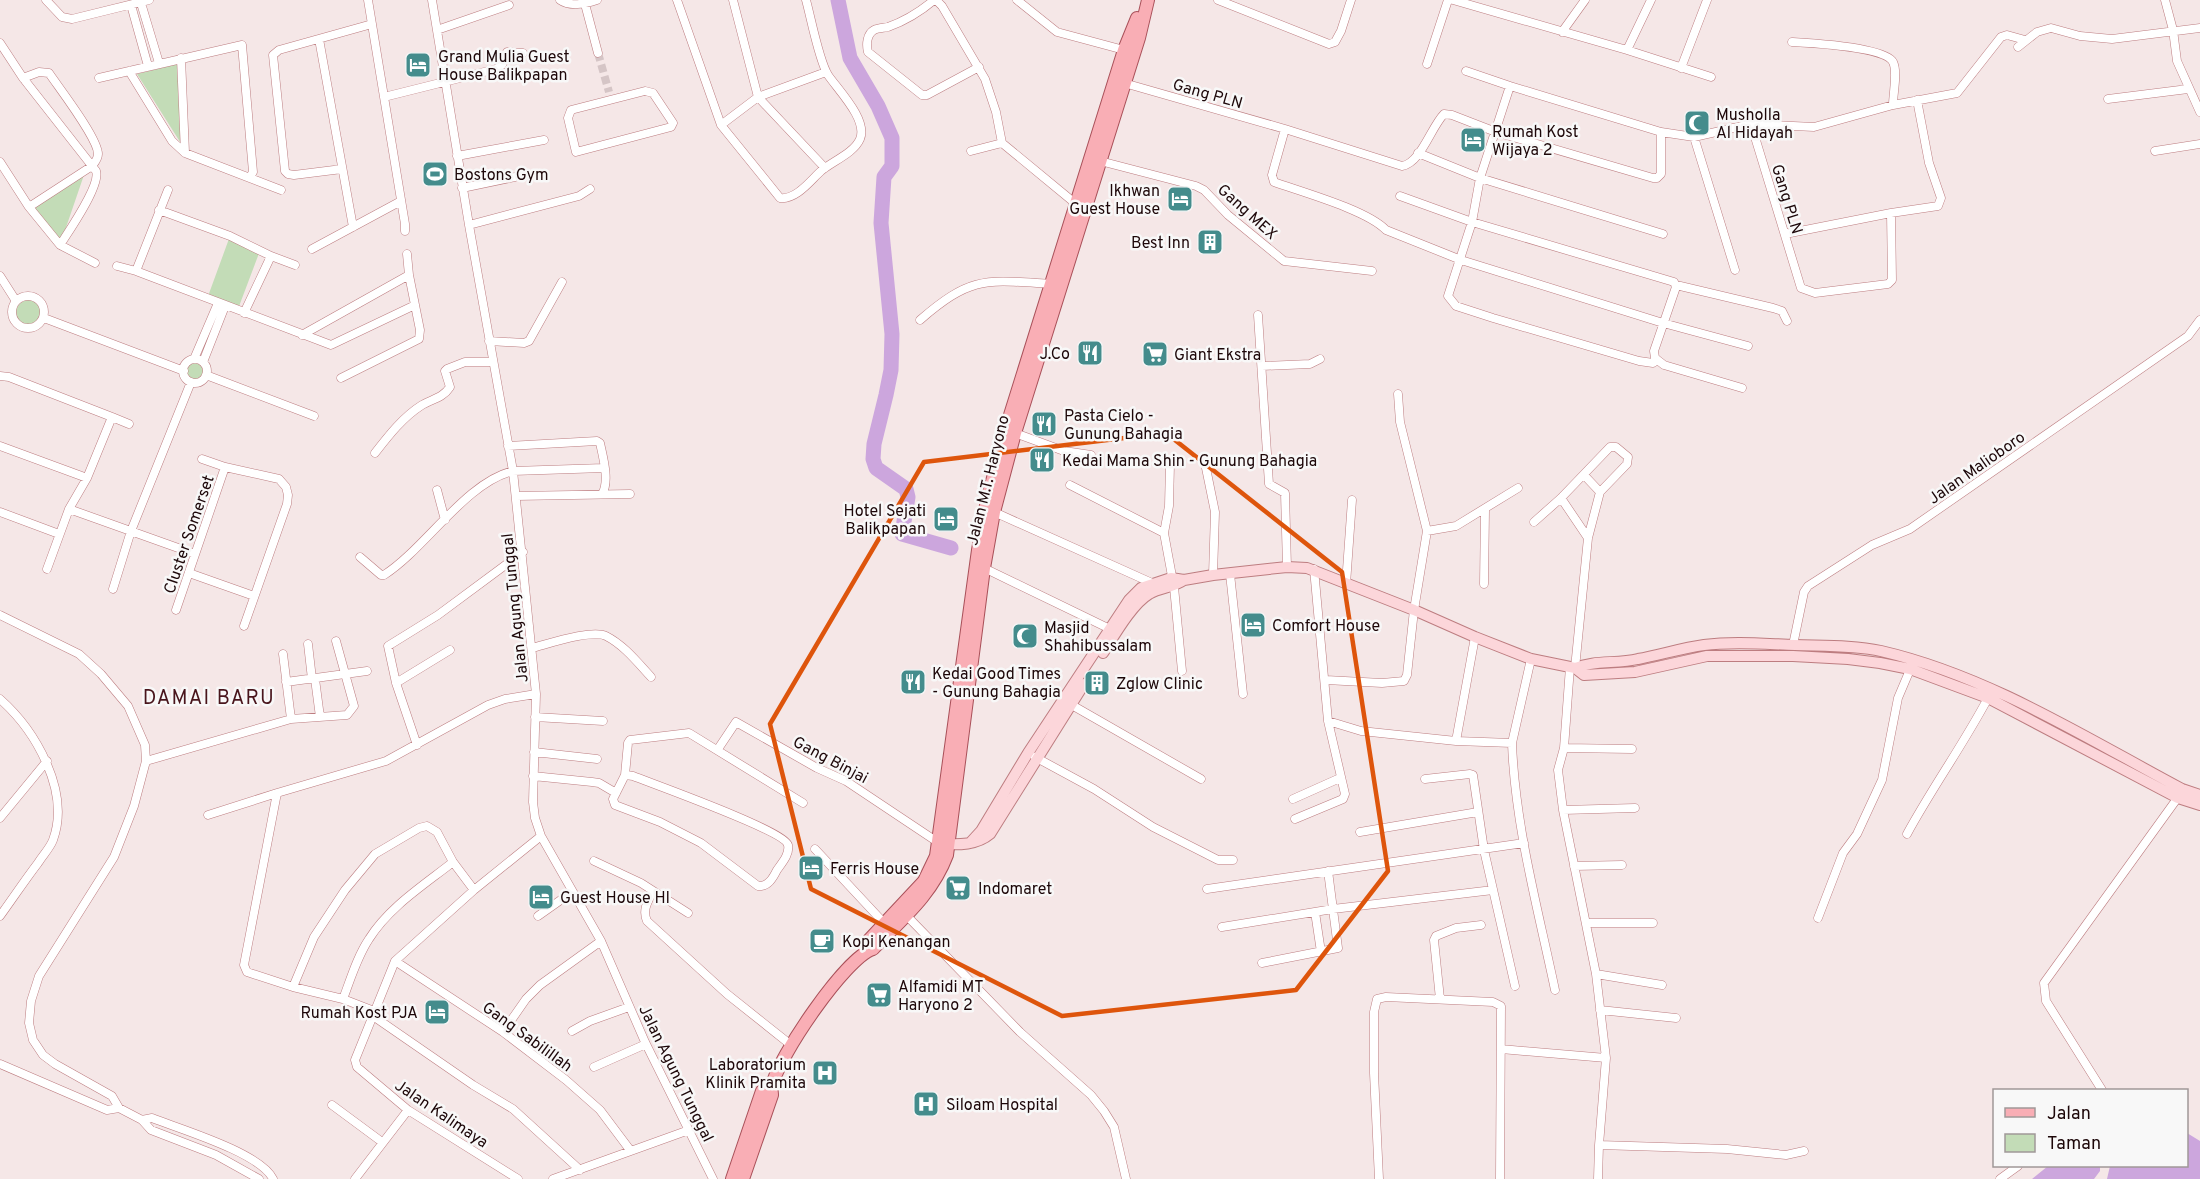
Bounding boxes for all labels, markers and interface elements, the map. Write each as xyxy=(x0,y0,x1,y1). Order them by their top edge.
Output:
place label: Grand Mulia Guest House Balikpapan xyxy=(438,48,570,86)
hotel icon: Grand Mulia Guest House Balikpapan xyxy=(403,50,433,80)
street label: Gang PLN xyxy=(1170,75,1245,114)
place label: Musholla Al Hidayah xyxy=(1716,106,1793,144)
mosque icon: Musholla Al Hidayah xyxy=(1682,108,1712,138)
place label: Rumah Kost Wijaya 2 xyxy=(1492,123,1579,161)
hotel icon: Rumah Kost Wijaya 2 xyxy=(1458,125,1488,155)
sports icon: Bostons Gym xyxy=(420,159,450,189)
street label: Gang PLN xyxy=(1766,162,1806,237)
place label: Bostons Gym xyxy=(454,166,549,186)
street label: Gang MEX xyxy=(1213,180,1281,245)
place label: Ikhwan Guest House xyxy=(1069,182,1160,220)
hotel icon: Ikhwan Guest House xyxy=(1165,184,1195,214)
building icon: Best Inn xyxy=(1195,227,1225,257)
place label: Best Inn xyxy=(1131,234,1190,254)
restaurant icon: J.Co xyxy=(1075,338,1105,368)
supermarket icon: Giant Ekstra xyxy=(1140,339,1170,369)
place label: J.Co xyxy=(1040,345,1070,365)
place label: Giant Ekstra xyxy=(1174,346,1261,366)
place label: Pasta Cielo - Gunung Bahagia xyxy=(1064,407,1183,445)
restaurant icon: Pasta Cielo - Gunung Bahagia xyxy=(1029,409,1059,439)
street label: Jalan M.T. Haryono xyxy=(963,413,1015,548)
street label: Jalan Malioboro xyxy=(1925,428,2029,509)
restaurant icon: Kedai Mama Shin - Gunung Bahagia xyxy=(1027,445,1057,475)
place label: Kedai Mama Shin - Gunung Bahagia xyxy=(1062,452,1317,472)
street label: Cluster Somerset xyxy=(160,473,220,597)
place label: Hotel Sejati Balikpapan xyxy=(844,502,926,540)
hotel icon: Hotel Sejati Balikpapan xyxy=(931,504,961,534)
street label: Jalan Agung Tunggal xyxy=(498,532,534,683)
hotel icon: Comfort House xyxy=(1238,610,1268,640)
place label: Comfort House xyxy=(1272,617,1380,637)
place label: Masjid Shahibussalam xyxy=(1044,619,1152,657)
mosque icon: Masjid Shahibussalam xyxy=(1010,621,1040,651)
place label: Kedai Good Times - Gunung Bahagia xyxy=(932,665,1061,703)
restaurant icon: Kedai Good Times - Gunung Bahagia xyxy=(898,667,928,697)
building icon: Zglow Clinic xyxy=(1082,668,1112,698)
place label: Zglow Clinic xyxy=(1116,675,1203,695)
district label: DAMAI BARU xyxy=(143,686,275,712)
street label: Gang Binjai xyxy=(789,733,871,789)
hotel icon: Ferris House xyxy=(796,853,826,883)
place label: Ferris House xyxy=(830,860,919,880)
supermarket icon: Indomaret xyxy=(943,873,973,903)
place label: Indomaret xyxy=(978,880,1052,900)
hotel icon: Guest House HI xyxy=(526,882,556,912)
place label: Guest House HI xyxy=(560,889,670,909)
cafe icon: Kopi Kenangan xyxy=(807,926,837,956)
place label: Kopi Kenangan xyxy=(842,933,951,953)
place label: Alfamidi MT Haryono 2 xyxy=(898,978,984,1016)
supermarket icon: Alfamidi MT Haryono 2 xyxy=(864,980,894,1010)
hotel icon: Rumah Kost PJA xyxy=(422,997,452,1027)
street label: Gang Sabilillah xyxy=(478,998,576,1077)
street label: Jalan Agung Tunggal xyxy=(633,1002,717,1146)
place label: Rumah Kost PJA xyxy=(300,1004,418,1024)
place label: Laboratorium Klinik Pramita xyxy=(705,1056,806,1094)
hospital icon: Laboratorium Klinik Pramita xyxy=(810,1058,840,1088)
street label: Jalan Kalimaya xyxy=(390,1076,491,1153)
hospital icon: Siloam Hospital xyxy=(911,1089,941,1119)
legend xyxy=(1993,1089,2188,1167)
place label: Siloam Hospital xyxy=(946,1096,1058,1116)
text: Jalan xyxy=(2047,1103,2091,1126)
text: Taman xyxy=(2047,1133,2101,1156)

